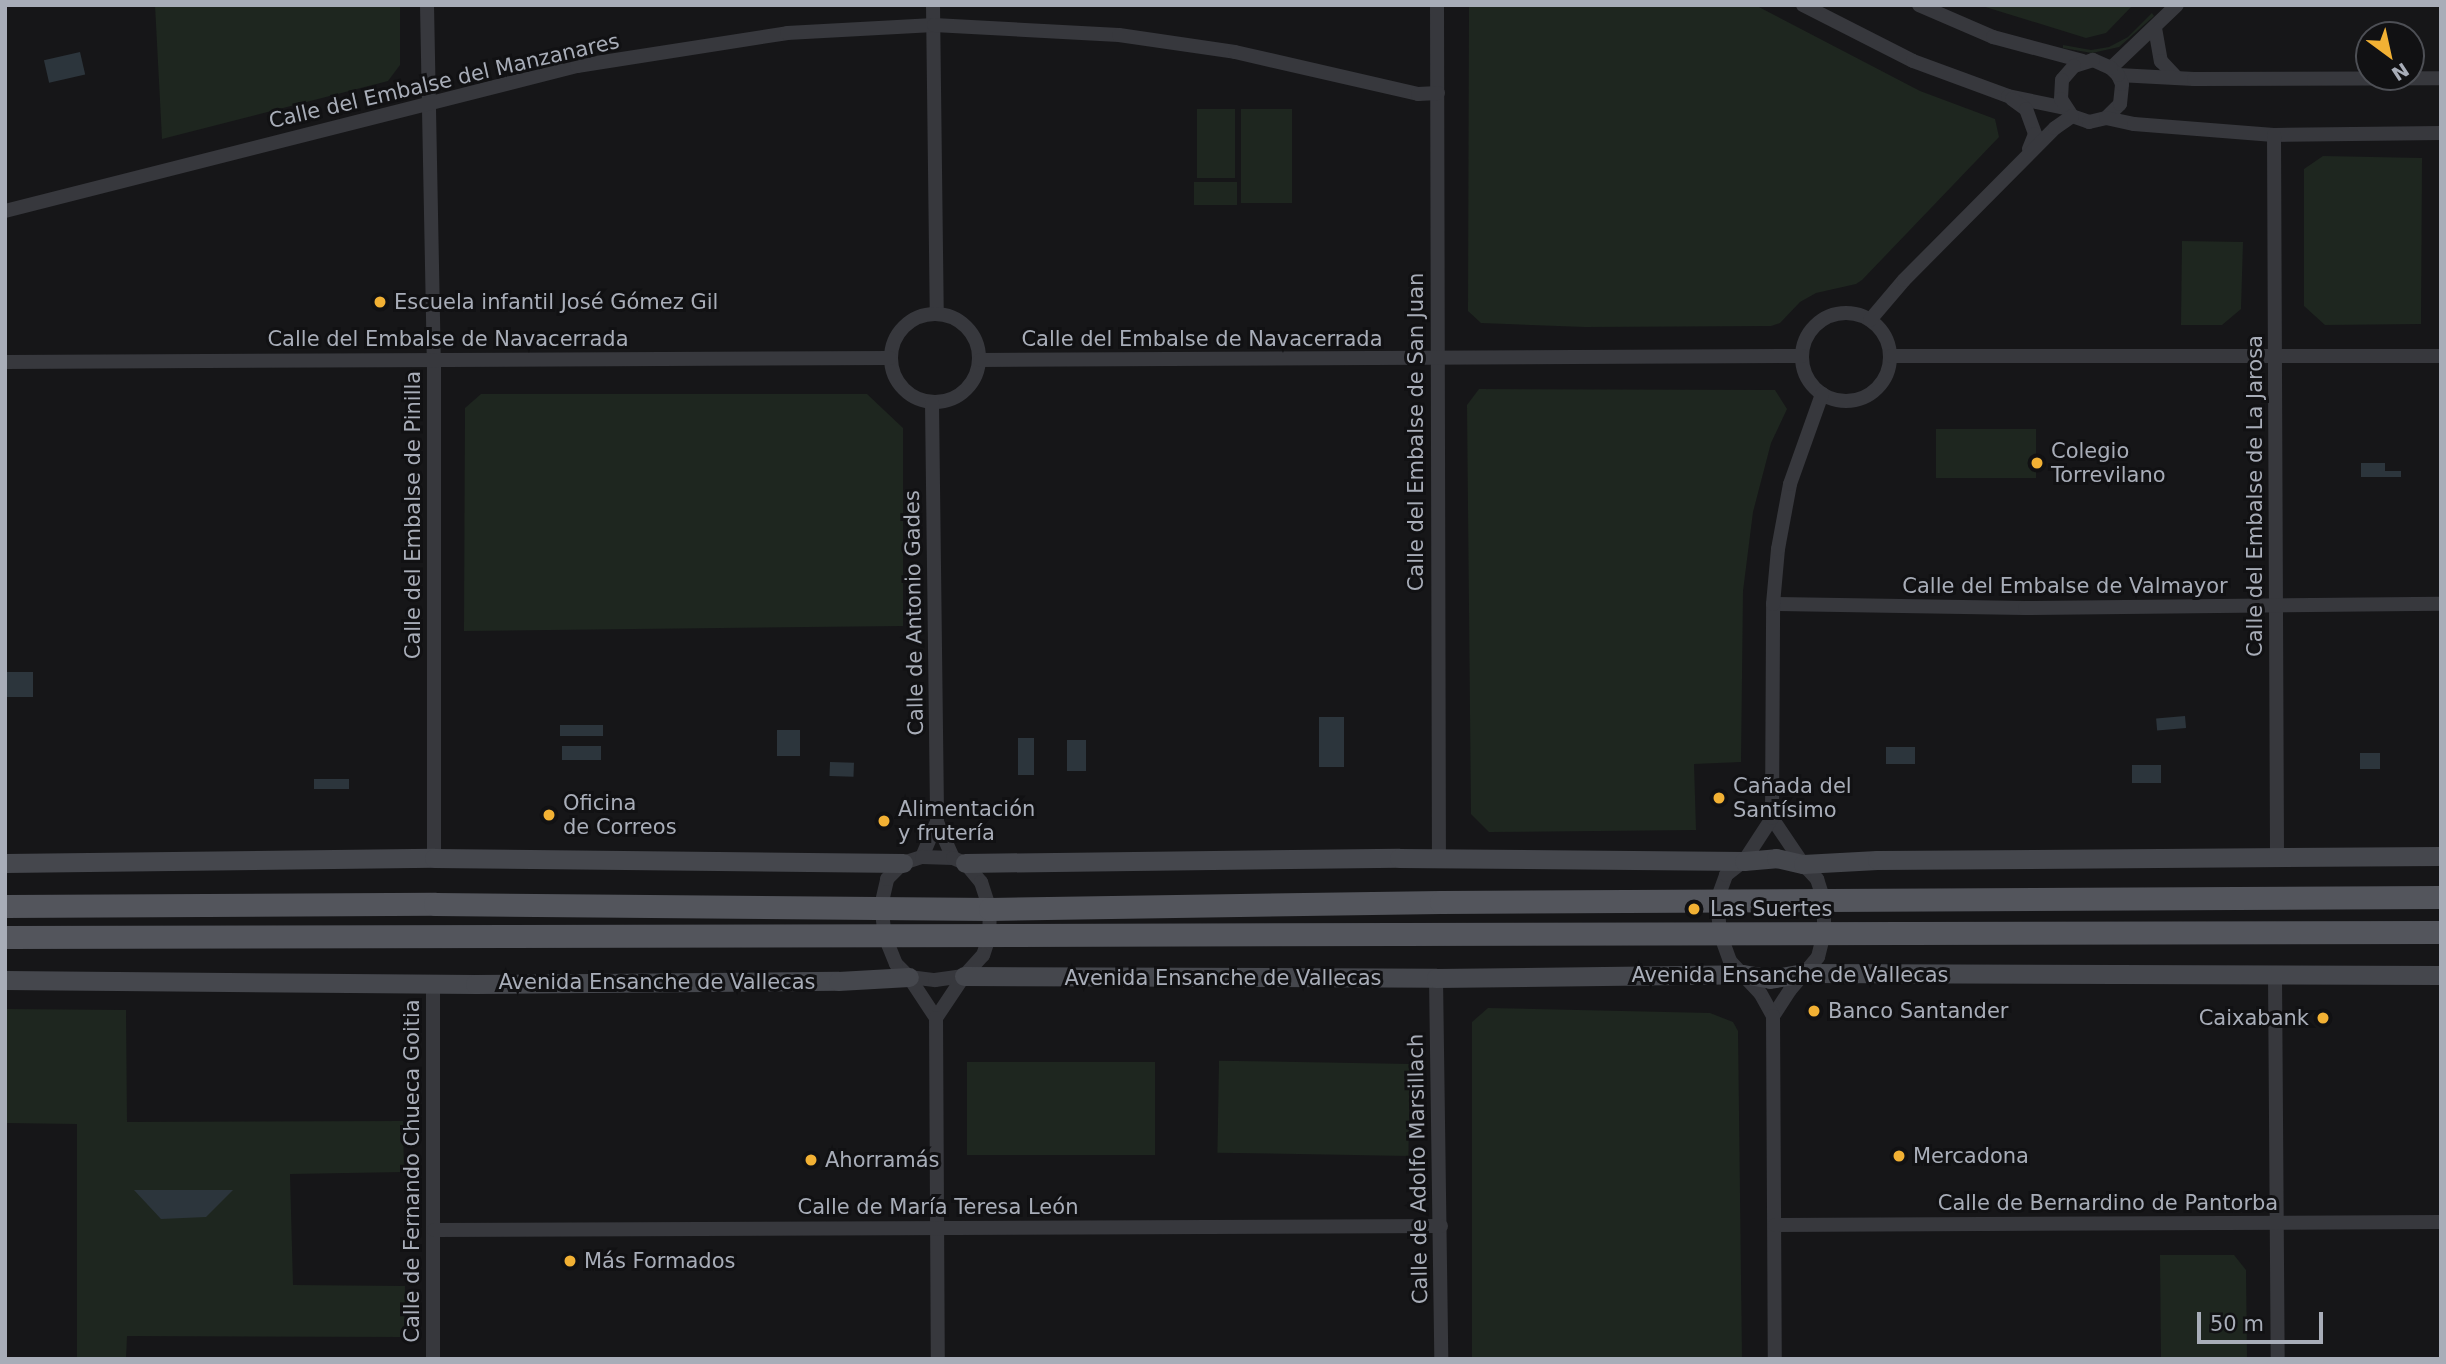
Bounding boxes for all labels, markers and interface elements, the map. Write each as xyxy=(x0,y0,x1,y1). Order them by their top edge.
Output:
north arrow xyxy=(2355,21,2425,91)
street label: Calle del Embalse del Manzanares xyxy=(266,28,622,134)
text: N xyxy=(2388,58,2413,85)
street label: Calle del Embalse de San Juan xyxy=(1403,273,1429,591)
place label: Escuela infantil José Gómez Gil xyxy=(394,289,718,315)
marker: Escuela infantil José Gómez Gil xyxy=(372,294,388,310)
street label: Calle del Embalse de Navacerrada xyxy=(267,326,629,352)
street label: Calle del Embalse de Navacerrada xyxy=(1021,326,1383,352)
street label: Calle del Embalse de La Jarosa xyxy=(2242,335,2268,657)
street label: Calle del Embalse de Pinilla xyxy=(400,371,426,659)
place label: Colegio Torrevilano xyxy=(2051,438,2166,488)
marker: Colegio Torrevilano xyxy=(2029,455,2045,471)
street label: Calle de Antonio Gades xyxy=(899,490,929,736)
street label: Calle del Embalse de Valmayor xyxy=(1902,573,2228,599)
place label: Cañada del Santísimo xyxy=(1733,773,1852,823)
place label: Oficina de Correos xyxy=(563,790,677,840)
marker: Cañada del Santísimo xyxy=(1711,790,1727,806)
place label: Alimentación y frutería xyxy=(898,796,1035,846)
marker: Oficina de Correos xyxy=(541,807,557,823)
marker: Alimentación y frutería xyxy=(876,813,892,829)
place label: Las Suertes xyxy=(1710,896,1832,922)
marker: Las Suertes xyxy=(1684,899,1704,919)
street label: Avenida Ensanche de Vallecas xyxy=(1631,962,1949,988)
street label: Avenida Ensanche de Vallecas xyxy=(1064,965,1382,991)
street label: Avenida Ensanche de Vallecas xyxy=(498,969,816,995)
place label: Banco Santander xyxy=(1828,998,2008,1024)
street label: Calle de Fernando Chueca Goitia xyxy=(399,999,425,1343)
marker: Banco Santander xyxy=(1806,1003,1822,1019)
place label: Caixabank xyxy=(2199,1005,2309,1031)
marker: Caixabank xyxy=(2315,1010,2331,1026)
street label: Calle de Adolfo Marsillach xyxy=(1403,1034,1433,1304)
place label: Mercadona xyxy=(1913,1143,2029,1169)
place label: Ahorramás xyxy=(825,1147,940,1173)
marker: Mercadona xyxy=(1891,1148,1907,1164)
marker: Ahorramás xyxy=(803,1152,819,1168)
street label: Calle de Bernardino de Pantorba xyxy=(1938,1190,2278,1216)
street label: Calle de María Teresa León xyxy=(798,1194,1078,1220)
place label: Más Formados xyxy=(584,1248,735,1274)
marker: Más Formados xyxy=(562,1253,578,1269)
scale bar xyxy=(2201,1298,2327,1342)
text: 50 m xyxy=(2210,1312,2264,1336)

